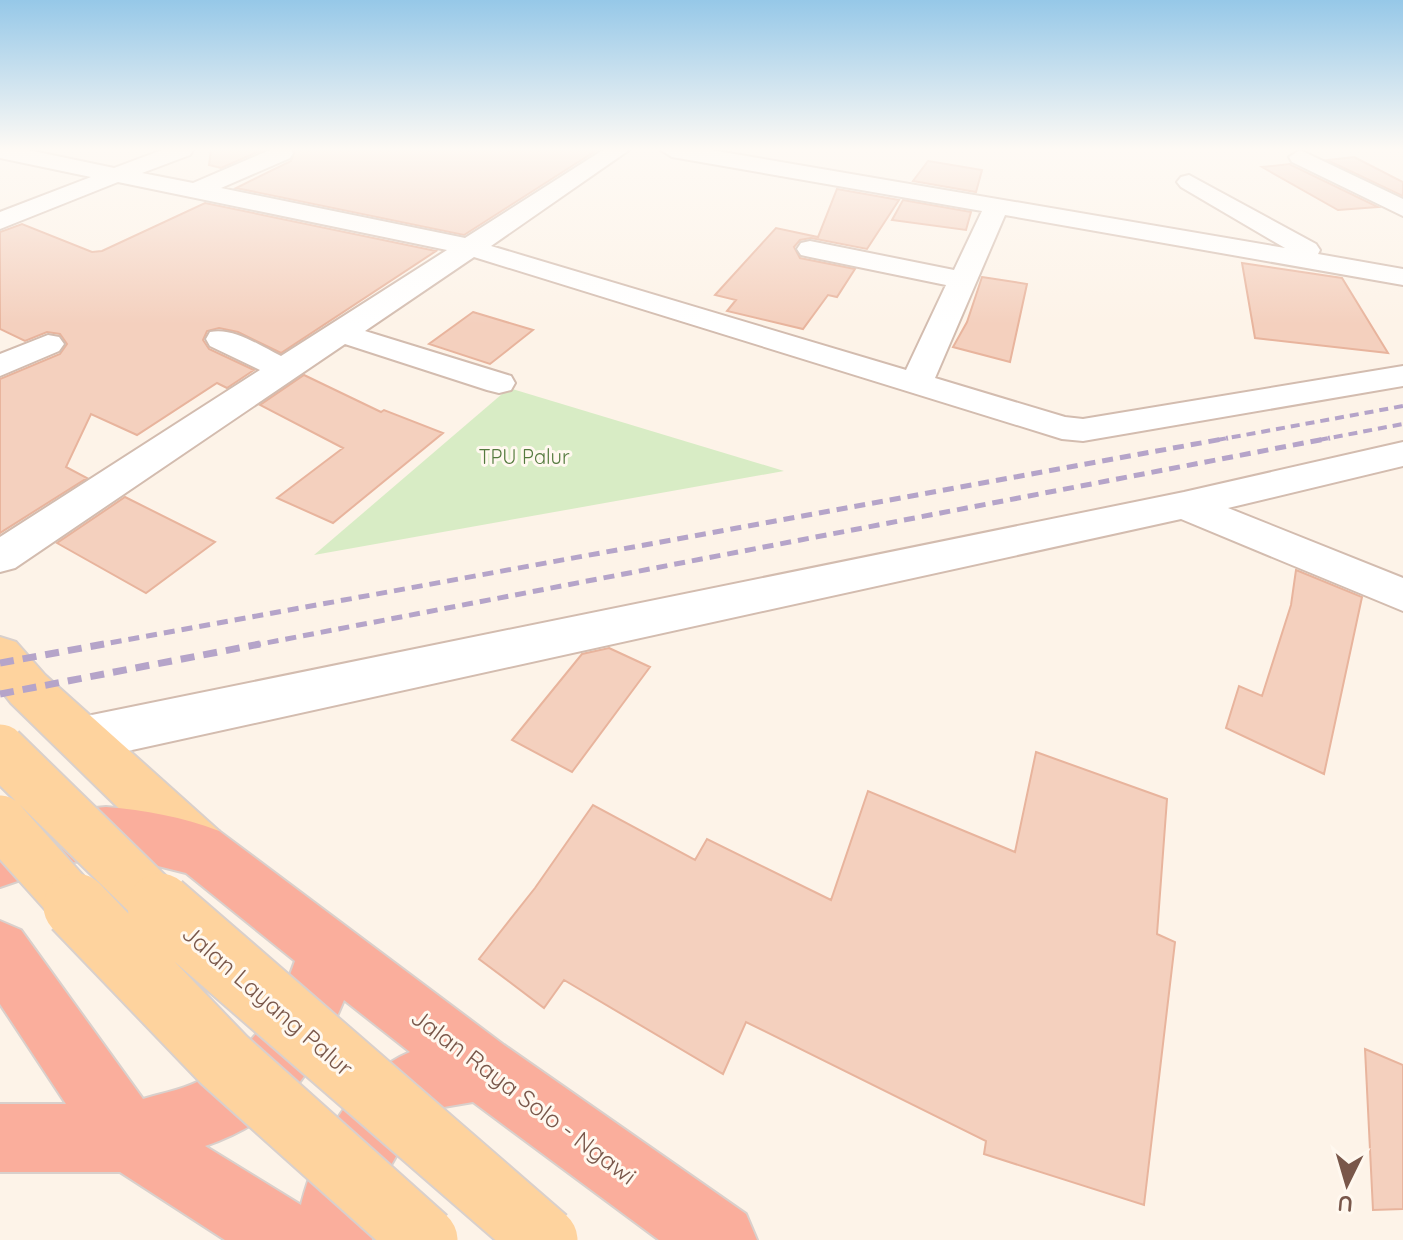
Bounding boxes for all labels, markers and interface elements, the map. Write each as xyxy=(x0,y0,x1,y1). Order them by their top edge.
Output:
park label: TPU Palur xyxy=(478,444,570,469)
street label: Jalan Layang Palur xyxy=(176,918,360,1082)
street label: Jalan Raya Solo - Ngawi xyxy=(405,1001,643,1191)
north arrow xyxy=(1307,1144,1387,1224)
text: U xyxy=(1336,1189,1354,1219)

